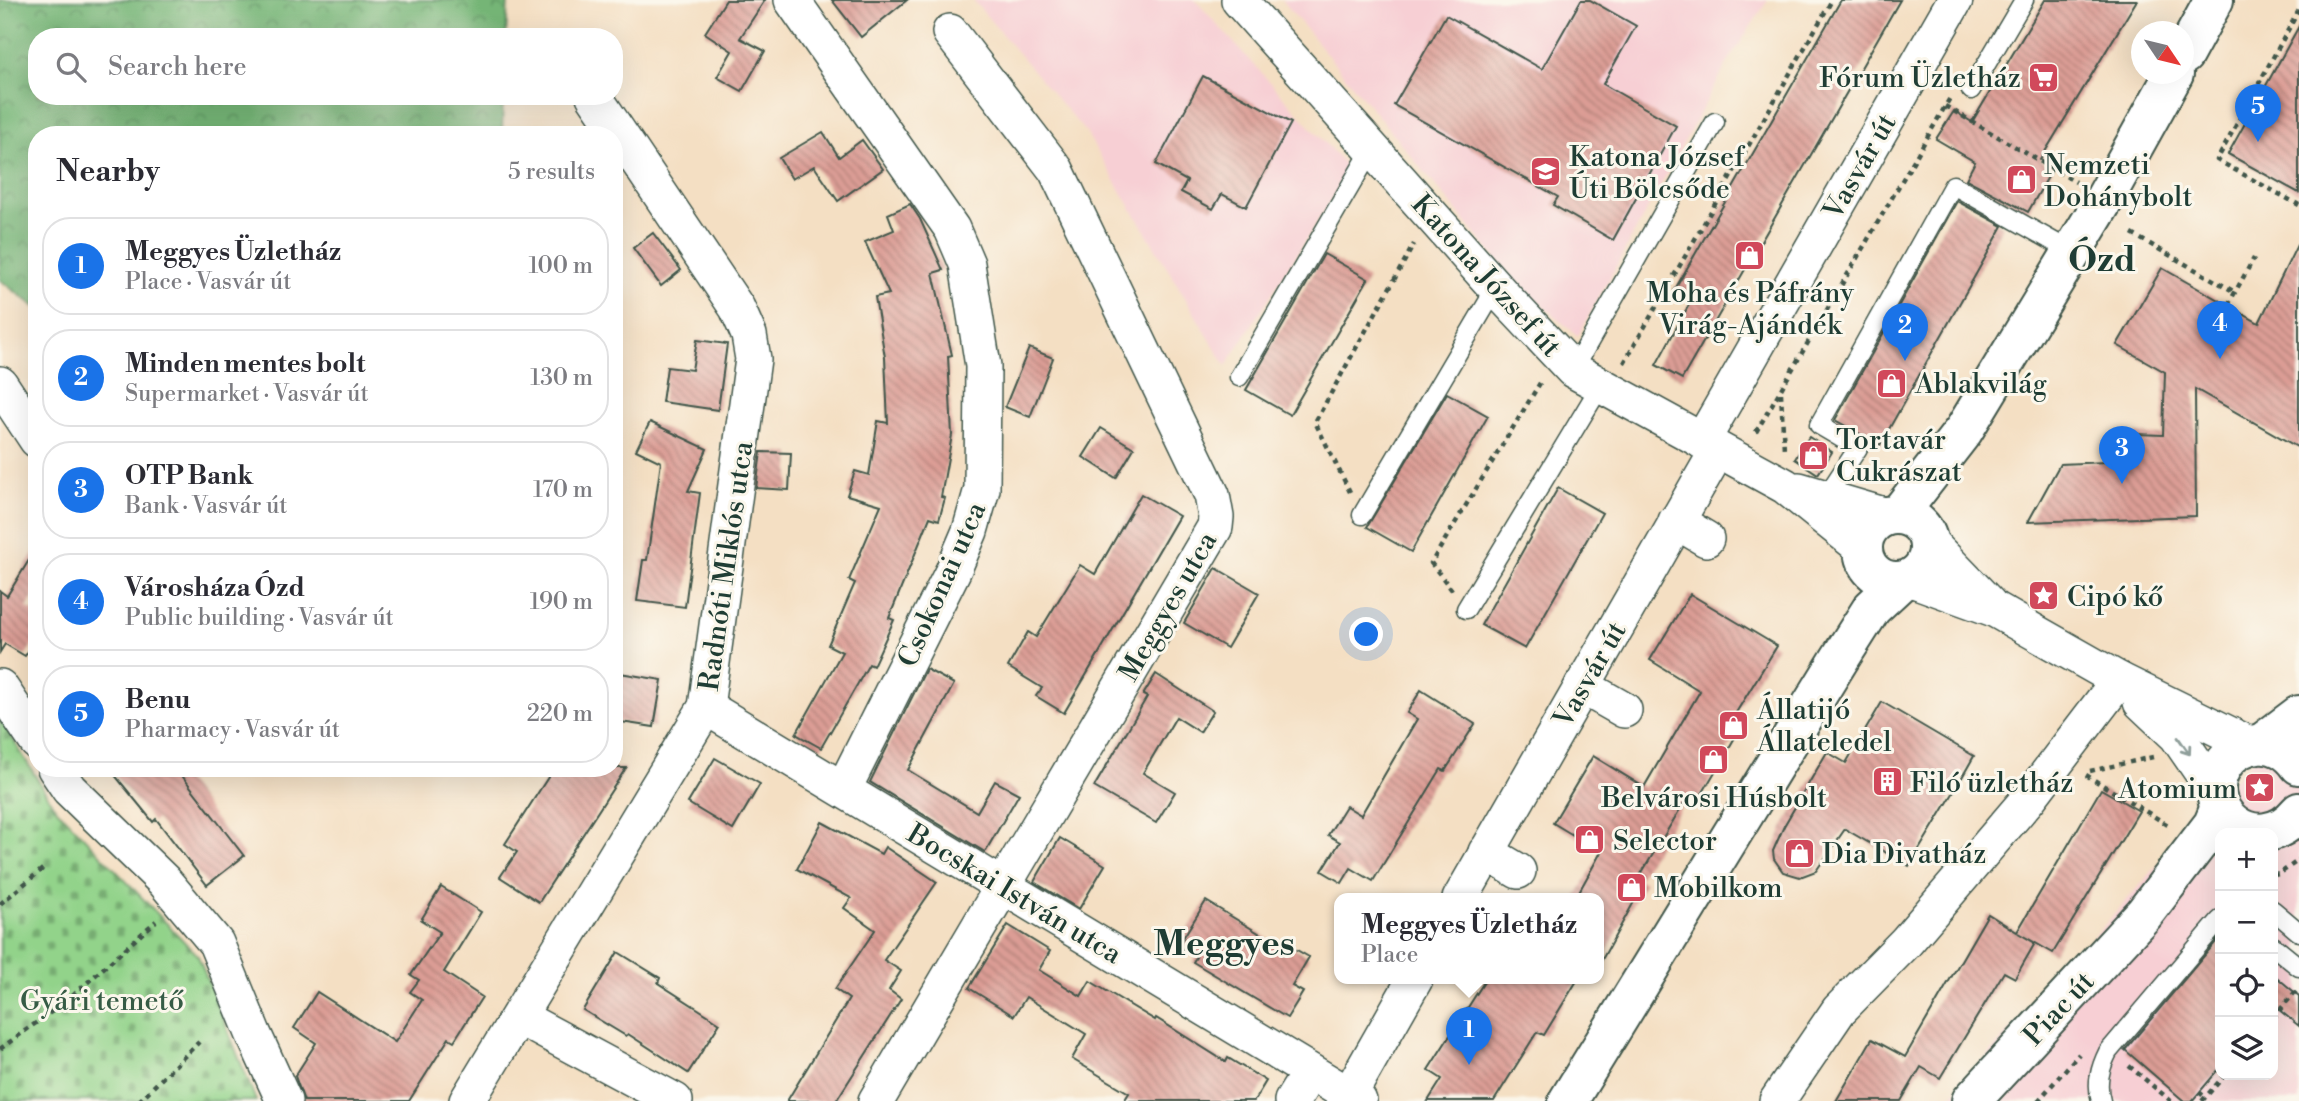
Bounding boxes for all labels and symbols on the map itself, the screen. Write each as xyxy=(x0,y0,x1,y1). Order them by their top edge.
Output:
north arrow xyxy=(2131,21,2194,84)
place label: Fórum Üzletház xyxy=(1819,60,2021,96)
supermarket icon: Fórum Üzletház xyxy=(2027,60,2061,94)
pin: 5 xyxy=(2235,84,2281,142)
street label: Vasvár út xyxy=(1816,108,1905,227)
place label: Katona József Úti Bölcsőde xyxy=(1569,140,1746,207)
place label: Nemzeti Dohánybolt xyxy=(2044,148,2192,215)
school or university icon: Katona József Úti Bölcsőde xyxy=(1529,155,1563,189)
shop icon: Nemzeti Dohánybolt xyxy=(2004,163,2038,197)
street label: Katona József út xyxy=(1404,187,1568,365)
district label: Ózd xyxy=(2068,236,2136,282)
shop icon: Moha és Páfrány Virág-Ajándék xyxy=(1733,238,1767,272)
place label: Moha és Páfrány Virág-Ajándék xyxy=(1646,276,1854,343)
pin: 4 xyxy=(2197,301,2243,359)
pin: 2 xyxy=(1882,303,1928,361)
shop icon: Ablakvilág xyxy=(1875,366,1909,400)
place label: Ablakvilág xyxy=(1914,367,2047,402)
place label: Tortavár Cukrászat xyxy=(1836,423,1962,490)
pin: 3 xyxy=(2099,426,2145,484)
street label: Radnóti Miklós utca xyxy=(692,438,761,693)
shop icon: Tortavár Cukrászat xyxy=(1796,438,1830,472)
street label: Csokonai utca xyxy=(890,496,995,673)
street label: Meggyes utca xyxy=(1111,525,1226,688)
place icon: Cipó kő xyxy=(2027,579,2061,613)
place label: Cipó kő xyxy=(2067,580,2163,615)
street label: Vasvár út xyxy=(1546,616,1635,735)
your location xyxy=(1349,617,1383,651)
place label: Állatijó Állateledel xyxy=(1756,691,1892,760)
shop icon: Állatijó Állateledel xyxy=(1717,708,1751,742)
one-way arrow xyxy=(2177,736,2191,755)
shop icon: Belvárosi Húsbolt xyxy=(1697,743,1731,777)
building icon: Filó üzletház xyxy=(1870,765,1904,799)
place label: Filó üzletház xyxy=(1910,766,2074,801)
place icon: Atomium xyxy=(2243,771,2277,805)
place label: Atomium xyxy=(2117,772,2237,807)
place label: Belvárosi Húsbolt xyxy=(1600,781,1827,816)
street label: Bocskai István utca xyxy=(900,816,1128,973)
shop icon: Selector xyxy=(1573,823,1607,857)
place label: Selector xyxy=(1613,824,1717,859)
shop icon: Dia Divatház xyxy=(1782,836,1816,870)
place label: Dia Divatház xyxy=(1822,837,1986,872)
shop icon: Mobilkom xyxy=(1614,870,1648,904)
place label: Mobilkom xyxy=(1654,871,1783,906)
district label: Meggyes xyxy=(1153,923,1295,966)
street label: Piac út xyxy=(2016,965,2102,1053)
park label: Gyári temető xyxy=(20,984,184,1019)
pin: 1 xyxy=(1446,1007,1492,1065)

